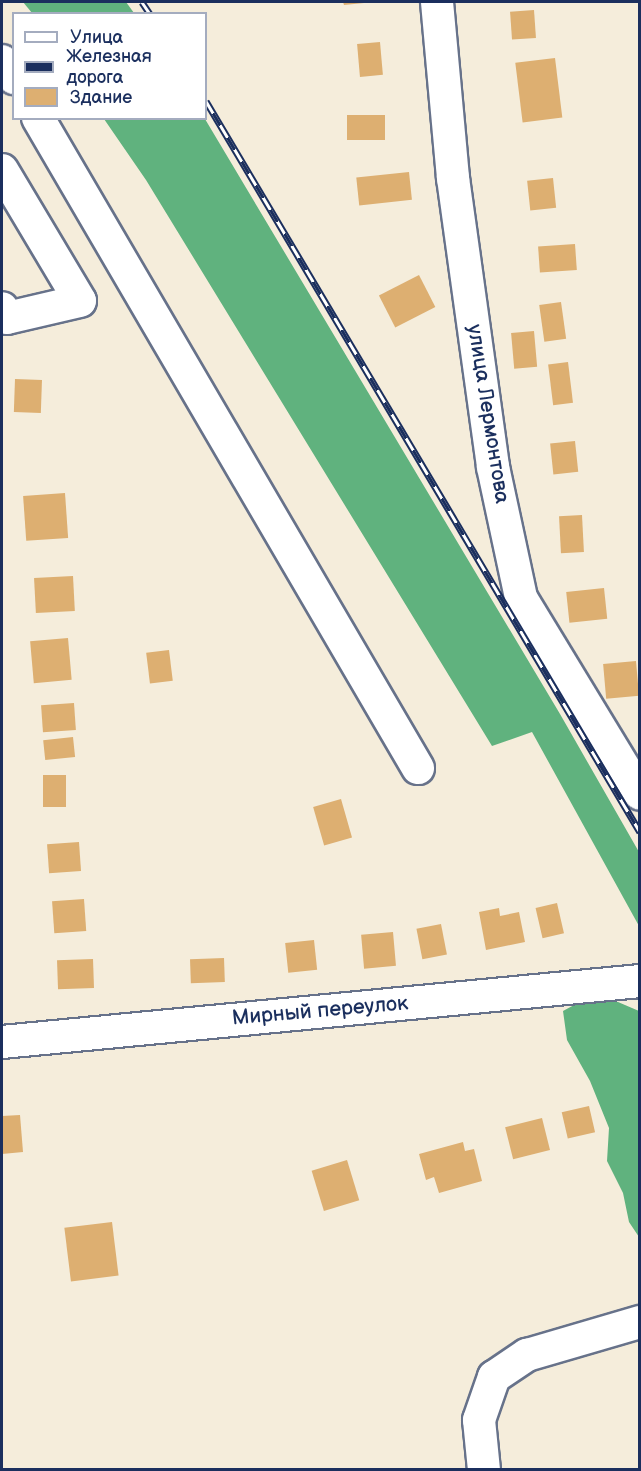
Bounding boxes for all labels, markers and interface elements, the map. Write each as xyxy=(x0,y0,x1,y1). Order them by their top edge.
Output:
legend xyxy=(12,12,207,120)
text: Улица xyxy=(70,27,123,48)
text: Железная дорога xyxy=(66,46,152,88)
text: Здание xyxy=(70,87,132,108)
street label: улица Лермонтова xyxy=(461,323,515,505)
street label: Мирный переулок xyxy=(231,991,409,1031)

